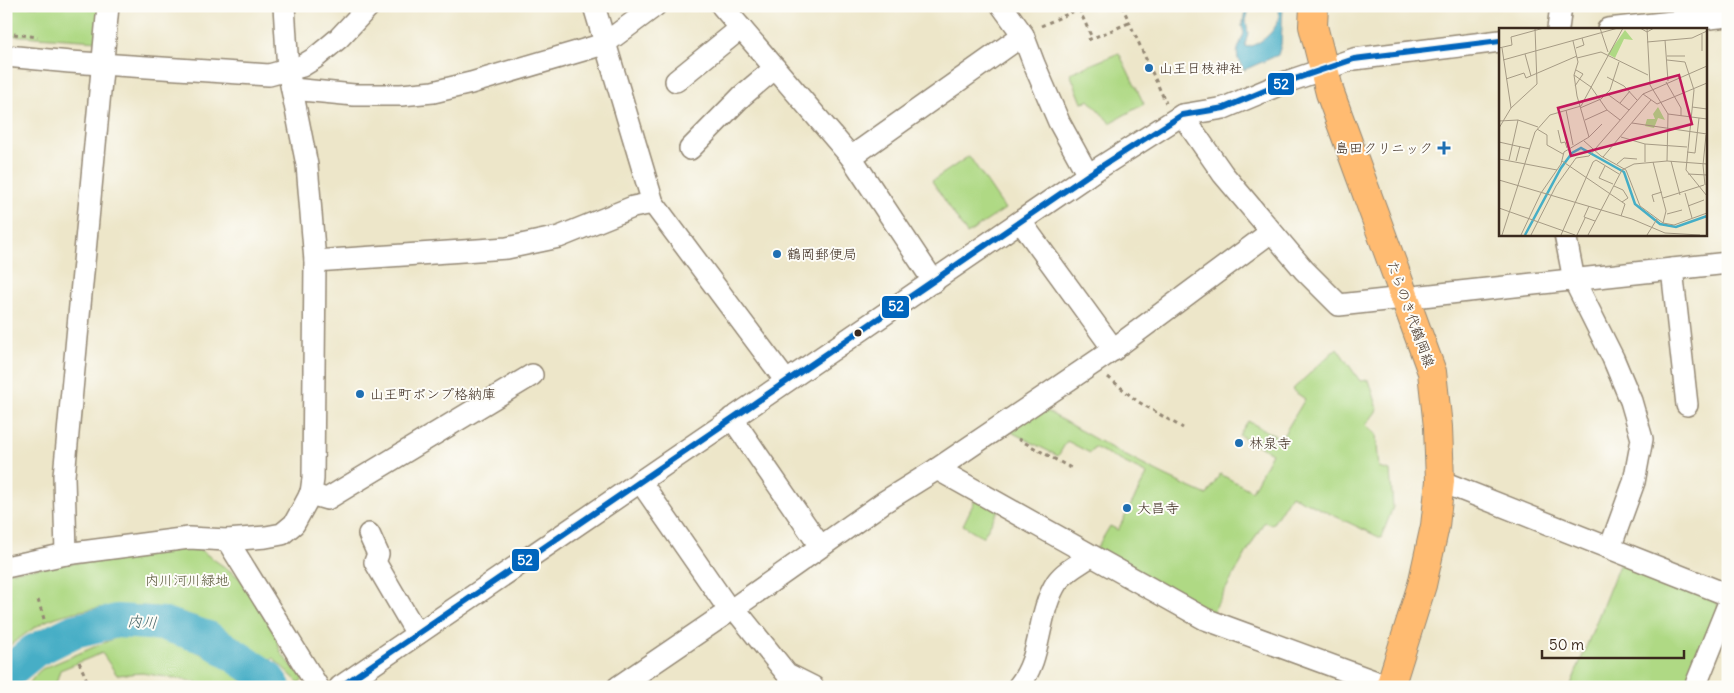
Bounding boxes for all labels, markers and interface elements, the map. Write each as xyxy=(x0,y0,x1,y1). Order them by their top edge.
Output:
inset map xyxy=(1499,28,1706,235)
place label: 山王日枝神社 xyxy=(1159,59,1243,77)
marker: 山王日枝神社 xyxy=(1143,62,1155,74)
line badge: 52 xyxy=(1267,72,1295,96)
text: 52 xyxy=(1273,75,1289,93)
place label: 島田クリニック xyxy=(1335,139,1433,157)
marker: 島田クリニック xyxy=(1437,141,1451,155)
place label: 鶴岡郵便局 xyxy=(787,245,857,263)
marker: 鶴岡郵便局 xyxy=(771,248,783,260)
street label: たらのき代鶴岡線 xyxy=(1383,258,1439,370)
line badge: 52 xyxy=(881,295,910,319)
text: 52 xyxy=(888,297,904,315)
unlabelled marker xyxy=(853,328,863,338)
place label: 山王町ポンプ格納庫 xyxy=(370,385,496,403)
marker: 山王町ポンプ格納庫 xyxy=(354,388,366,400)
place label: 林泉寺 xyxy=(1249,434,1291,452)
marker: 林泉寺 xyxy=(1233,437,1245,449)
place label: 大昌寺 xyxy=(1137,499,1179,517)
marker: 大昌寺 xyxy=(1121,502,1133,514)
line badge: 52 xyxy=(511,548,540,572)
text: 52 xyxy=(517,551,533,569)
park label: 内川河川緑地 xyxy=(145,571,229,589)
water label: 内川 xyxy=(126,611,158,632)
scale bar xyxy=(1542,628,1684,660)
text: 50 m xyxy=(1549,635,1584,654)

